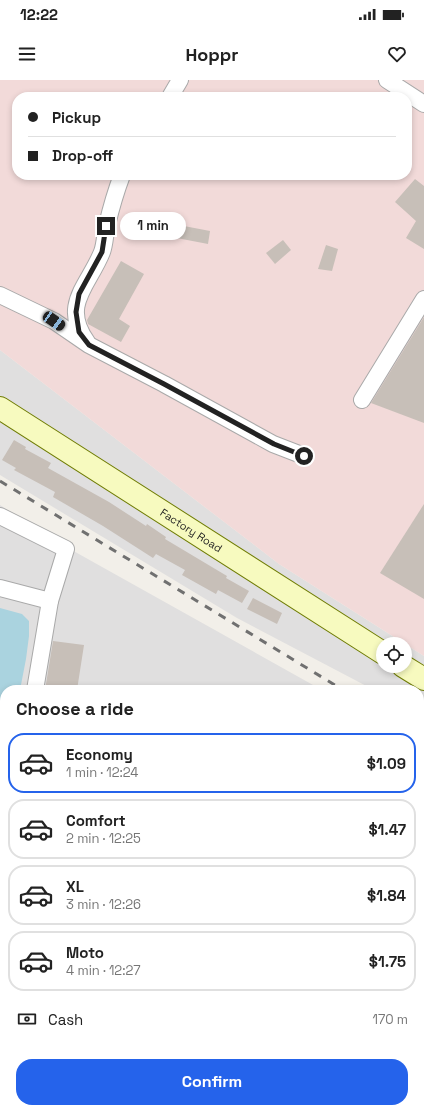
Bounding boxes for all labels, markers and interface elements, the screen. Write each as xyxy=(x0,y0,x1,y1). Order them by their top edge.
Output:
text: 12:22 xyxy=(20,5,58,24)
icon: menu xyxy=(16,43,38,65)
text: Hoppr xyxy=(186,43,238,66)
icon: heart xyxy=(386,43,408,65)
text: Pickup xyxy=(52,108,101,127)
text: Drop-off xyxy=(52,146,113,165)
callout: 1 min xyxy=(120,212,186,240)
route end xyxy=(97,217,115,235)
text: 1 min xyxy=(137,217,169,234)
car xyxy=(41,309,67,333)
route start xyxy=(295,447,313,465)
street label: Factory Road xyxy=(158,505,225,555)
map controls xyxy=(376,637,412,673)
button: locate xyxy=(376,637,412,673)
text: Choose a ride xyxy=(16,697,134,720)
icon: car xyxy=(18,745,54,781)
text: Economy xyxy=(66,745,133,764)
text: $1.09 xyxy=(367,754,406,773)
text: 1 min · 12:24 xyxy=(66,764,138,781)
icon: car xyxy=(18,811,54,847)
text: Comfort xyxy=(66,811,126,830)
text: $1.47 xyxy=(368,820,406,839)
text: 2 min · 12:25 xyxy=(66,830,141,847)
icon: car xyxy=(18,877,54,913)
text: XL xyxy=(66,877,84,896)
text: $1.84 xyxy=(367,886,406,905)
text: 3 min · 12:26 xyxy=(66,896,141,913)
icon: car xyxy=(18,943,54,979)
text: Moto xyxy=(66,943,104,962)
text: $1.75 xyxy=(369,952,406,971)
text: 4 min · 12:27 xyxy=(66,962,141,979)
icon: cash xyxy=(16,1008,38,1030)
text: Cash xyxy=(48,1010,83,1029)
text: 170 m xyxy=(372,1011,408,1028)
button: Confirm xyxy=(16,1059,408,1105)

